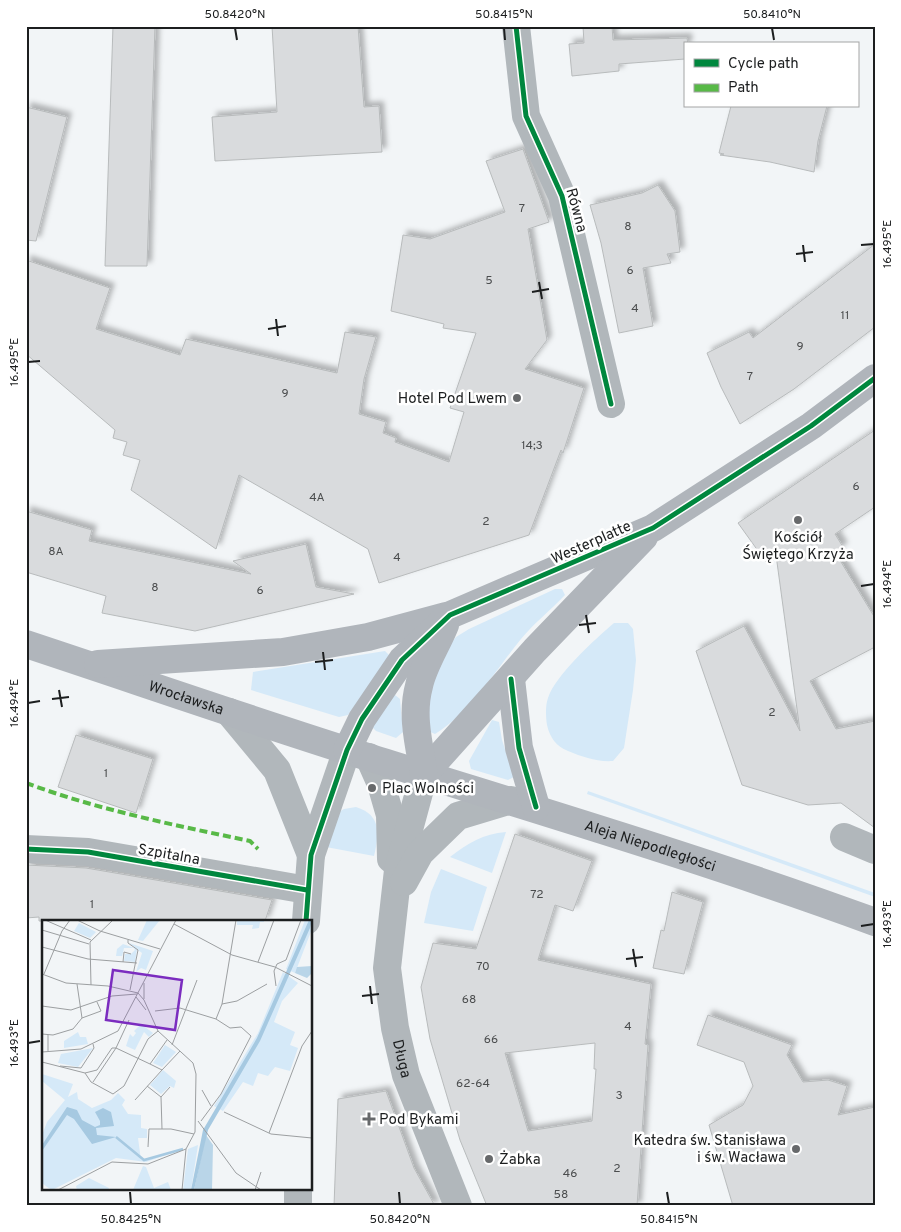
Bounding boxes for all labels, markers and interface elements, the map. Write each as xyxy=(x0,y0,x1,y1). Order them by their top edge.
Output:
text: 50.8420°N xyxy=(204,7,266,23)
text: 50.8415°N xyxy=(475,7,533,23)
text: 50.8410°N xyxy=(743,7,801,23)
legend xyxy=(684,42,858,108)
text: Cycle path xyxy=(728,55,799,74)
text: Path xyxy=(728,79,759,98)
street label: Równa xyxy=(561,186,591,235)
house number: 7 xyxy=(519,201,525,217)
house number: 8 xyxy=(624,219,632,235)
text: 16.495°E xyxy=(880,220,896,268)
house number: 6 xyxy=(626,263,634,279)
house number: 5 xyxy=(485,273,493,289)
house number: 4 xyxy=(631,301,639,317)
house number: 11 xyxy=(841,308,849,324)
text: 16.495°E xyxy=(7,338,23,386)
house number: 9 xyxy=(796,339,804,355)
house number: 7 xyxy=(747,369,753,385)
house number: 9 xyxy=(281,386,289,402)
place label: Hotel Pod Lwem xyxy=(398,390,507,409)
marker: Hotel Pod Lwem xyxy=(511,392,523,404)
house number: 14;3 xyxy=(521,438,543,454)
house number: 6 xyxy=(852,479,860,495)
house number: 4A xyxy=(309,490,325,506)
house number: 2 xyxy=(482,514,490,530)
marker: Kościół Świętego Krzyża xyxy=(792,514,804,526)
street label: Westerplatte xyxy=(549,517,635,569)
place label: Kościół Świętego Krzyża xyxy=(742,529,854,565)
house number: 8A xyxy=(48,544,64,560)
house number: 4 xyxy=(393,550,401,566)
text: 16.494°E xyxy=(880,560,896,608)
house number: 8 xyxy=(151,580,159,596)
house number: 6 xyxy=(256,583,264,599)
street label: Wrocławska xyxy=(146,678,226,721)
text: 16.494°E xyxy=(7,679,23,727)
house number: 2 xyxy=(768,705,776,721)
house number: 1 xyxy=(104,766,108,782)
place label: Plac Wolności xyxy=(382,780,474,799)
marker: Plac Wolności xyxy=(366,782,378,794)
street label: Aleja Niepodległości xyxy=(582,817,718,877)
street label: Szpitalna xyxy=(136,841,201,870)
house number: 72 xyxy=(530,887,544,903)
house number: 1 xyxy=(90,897,94,913)
text: 16.493°E xyxy=(880,900,896,948)
inset map xyxy=(42,920,312,1190)
house number: 70 xyxy=(476,959,490,975)
house number: 68 xyxy=(462,992,476,1008)
text: 16.493°E xyxy=(7,1019,23,1067)
house number: 4 xyxy=(624,1019,632,1035)
house number: 66 xyxy=(484,1032,498,1048)
street label: Długa xyxy=(387,1038,414,1080)
house number: 62-64 xyxy=(456,1076,490,1092)
house number: 3 xyxy=(615,1088,623,1104)
place label: Pod Bykami xyxy=(379,1111,459,1130)
marker: Pod Bykami xyxy=(363,1113,375,1125)
place label: Katedra św. Stanisława i św. Wacława xyxy=(633,1132,786,1168)
marker: Katedra św. Stanisława i św. Wacława xyxy=(790,1143,802,1155)
place label: Żabka xyxy=(499,1150,541,1170)
marker: Żabka xyxy=(483,1153,495,1165)
house number: 2 xyxy=(613,1161,621,1177)
house number: 46 xyxy=(563,1166,577,1182)
house number: 58 xyxy=(554,1187,568,1203)
text: 50.8425°N xyxy=(101,1212,161,1228)
text: 50.8420°N xyxy=(369,1212,431,1228)
text: 50.8415°N xyxy=(640,1212,698,1228)

